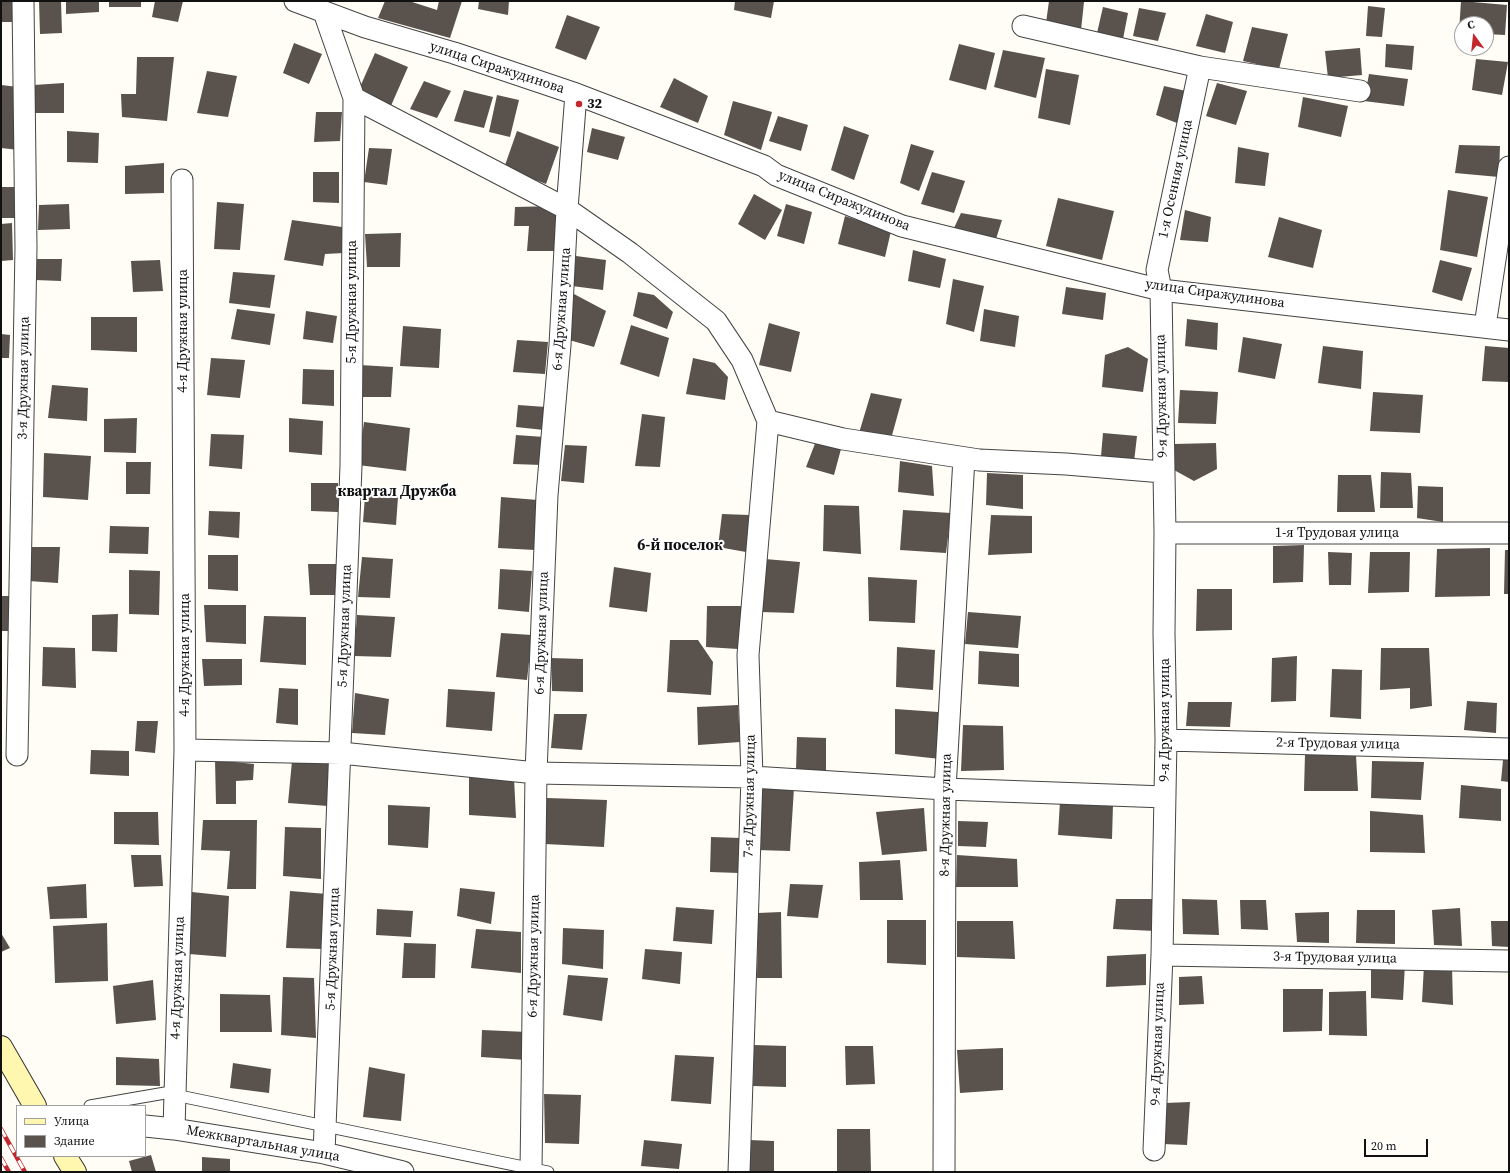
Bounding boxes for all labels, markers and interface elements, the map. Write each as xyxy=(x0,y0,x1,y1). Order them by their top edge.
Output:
north arrow xyxy=(1454,16,1494,56)
text: С xyxy=(1466,17,1476,33)
street label: улица Сиражудинова xyxy=(428,38,566,98)
place label: 32 xyxy=(587,96,602,112)
marker: 32 xyxy=(574,99,584,109)
street label: 1-я Осенняя улица xyxy=(1155,118,1197,240)
street label: улица Сиражудинова xyxy=(776,167,912,235)
street label: 5-я Дружная улица xyxy=(344,240,360,364)
street label: 6-я Дружная улица xyxy=(549,247,575,371)
street label: 4-я Дружная улица xyxy=(175,269,191,393)
street label: улица Сиражудинова xyxy=(1144,276,1286,312)
street label: 3-я Дружная улица xyxy=(15,316,33,440)
street label: 9-я Дружная улица xyxy=(1153,334,1171,458)
district label: квартал Дружба xyxy=(338,483,456,501)
street label: 1-я Трудовая улица xyxy=(1275,525,1399,541)
district label: 6-й поселок xyxy=(637,537,723,555)
street label: 5-я Дружная улица xyxy=(334,564,356,688)
street label: 6-я Дружная улица xyxy=(531,571,553,695)
street label: 4-я Дружная улица xyxy=(177,593,193,717)
street label: 9-я Дружная улица xyxy=(1157,658,1173,782)
street label: 7-я Дружная улица xyxy=(741,734,759,858)
street label: 2-я Трудовая улица xyxy=(1276,735,1400,753)
street label: 8-я Дружная улица xyxy=(937,753,955,877)
street label: 5-я Дружная улица xyxy=(322,887,344,1011)
street label: 6-я Дружная улица xyxy=(525,894,543,1018)
street label: 4-я Дружная улица xyxy=(167,916,189,1040)
street label: 3-я Трудовая улица xyxy=(1273,949,1397,967)
street label: 9-я Дружная улица xyxy=(1147,982,1169,1106)
legend xyxy=(16,1105,146,1157)
text: Улица xyxy=(54,1113,89,1129)
street label: Межквартальная улица xyxy=(185,1122,341,1166)
scale bar xyxy=(1366,1131,1430,1157)
text: Здание xyxy=(54,1133,95,1149)
text: 20 m xyxy=(1371,1138,1397,1154)

